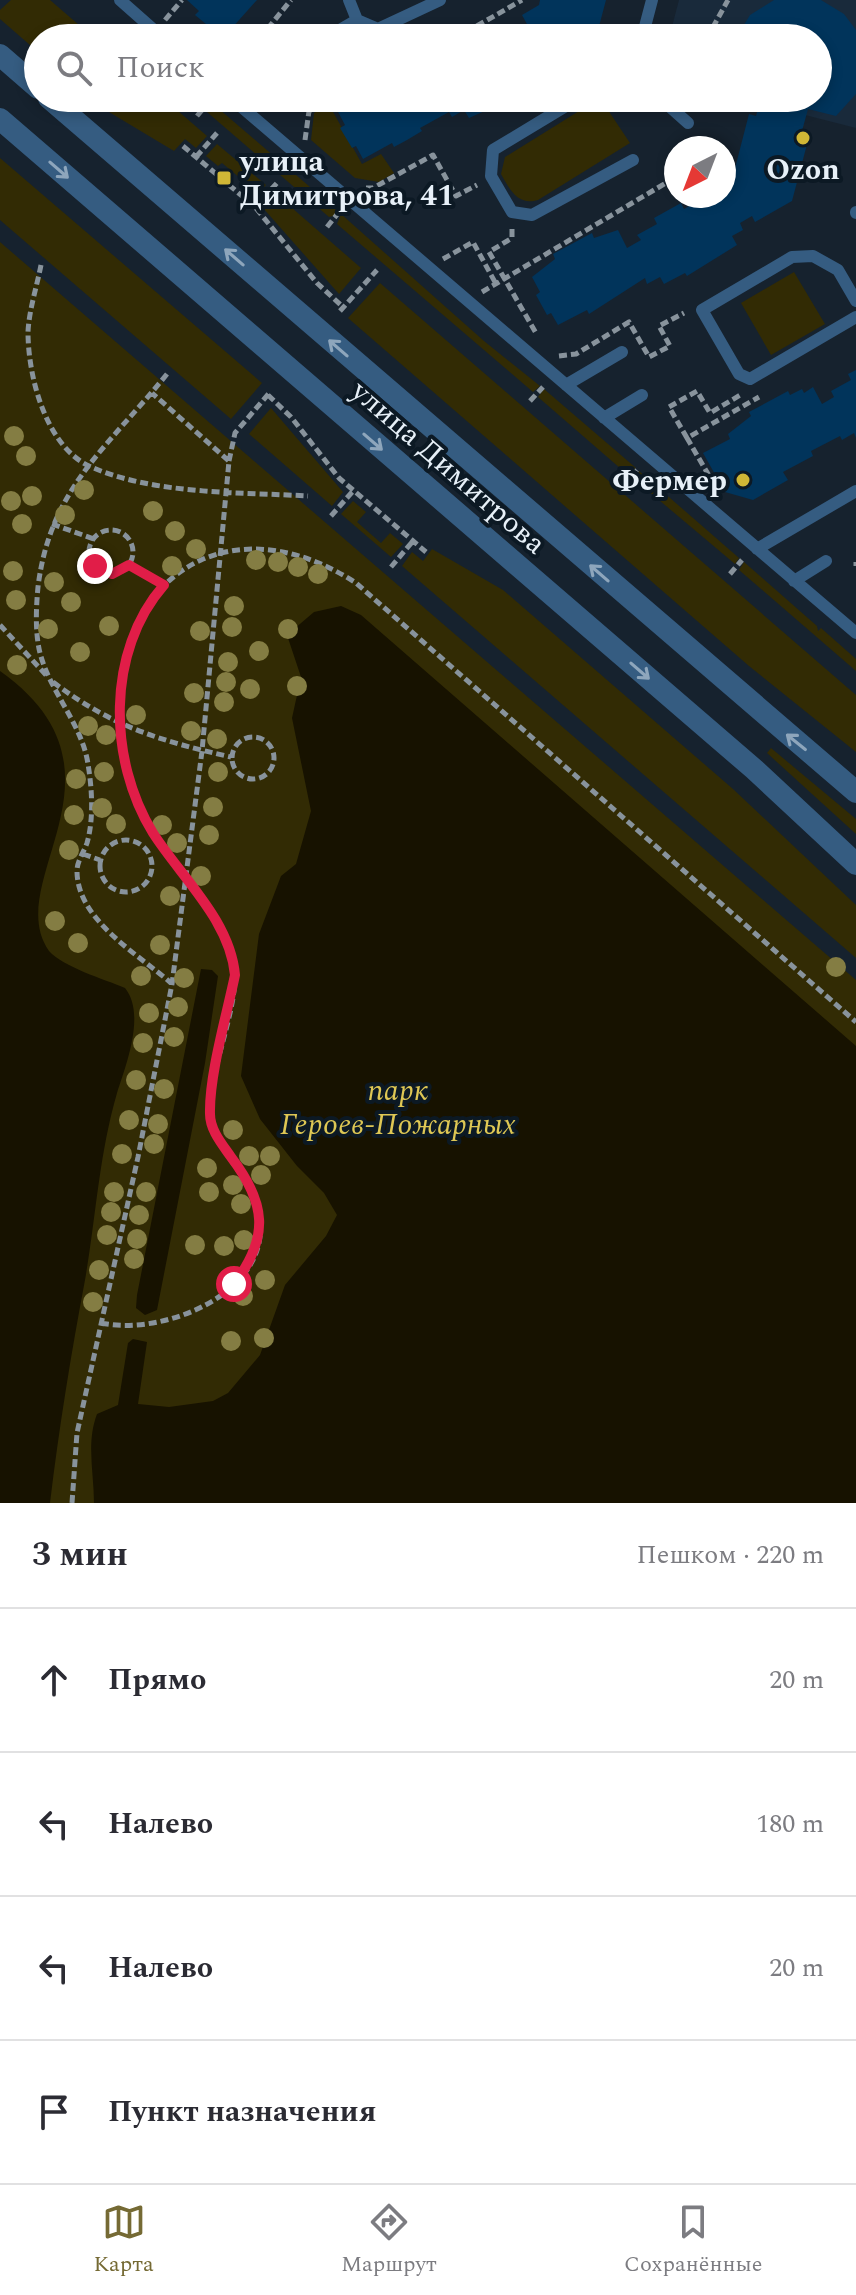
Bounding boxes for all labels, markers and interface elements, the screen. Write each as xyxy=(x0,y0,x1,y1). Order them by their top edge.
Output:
search box xyxy=(24,24,832,112)
text: Поиск xyxy=(116,45,205,91)
icon: search xyxy=(52,46,96,90)
marker: Ozon xyxy=(794,129,812,147)
north arrow xyxy=(664,136,736,208)
place label: улица Димитрова, 41 xyxy=(238,139,454,219)
place label: Ozon xyxy=(766,147,840,193)
one-way arrow xyxy=(48,161,69,179)
marker: улица Димитрова, 41 xyxy=(215,169,233,187)
one-way arrow xyxy=(224,248,244,266)
one-way arrow xyxy=(329,339,349,357)
street label: улица Димитрова xyxy=(340,369,557,566)
one-way arrow xyxy=(363,433,383,451)
place label: Фермер xyxy=(612,458,727,504)
marker: Фермер xyxy=(734,471,752,489)
route end xyxy=(77,548,113,584)
one-way arrow xyxy=(589,564,609,582)
one-way arrow xyxy=(630,662,650,680)
one-way arrow xyxy=(786,734,807,751)
park label: парк Героев-Пожарных xyxy=(280,1068,516,1148)
route start xyxy=(216,1266,252,1302)
text: 3 мин xyxy=(32,1529,128,1581)
text: Пешком · 220 m xyxy=(637,1535,824,1575)
text: Прямо xyxy=(108,1657,206,1703)
icon: ahead xyxy=(32,1658,76,1702)
text: 20 m xyxy=(769,1660,824,1700)
text: Налево xyxy=(108,1801,213,1847)
icon: left xyxy=(32,1802,76,1846)
text: 180 m xyxy=(756,1804,824,1844)
text: Налево xyxy=(108,1945,213,1991)
icon: left xyxy=(32,1946,76,1990)
text: 20 m xyxy=(769,1948,824,1988)
text: Пункт назначения xyxy=(108,2089,376,2135)
icon: arrive xyxy=(32,2090,76,2134)
tab: Карта xyxy=(94,2200,154,2281)
tab: Маршрут xyxy=(341,2200,437,2281)
tab: Сохранённые xyxy=(624,2200,762,2281)

